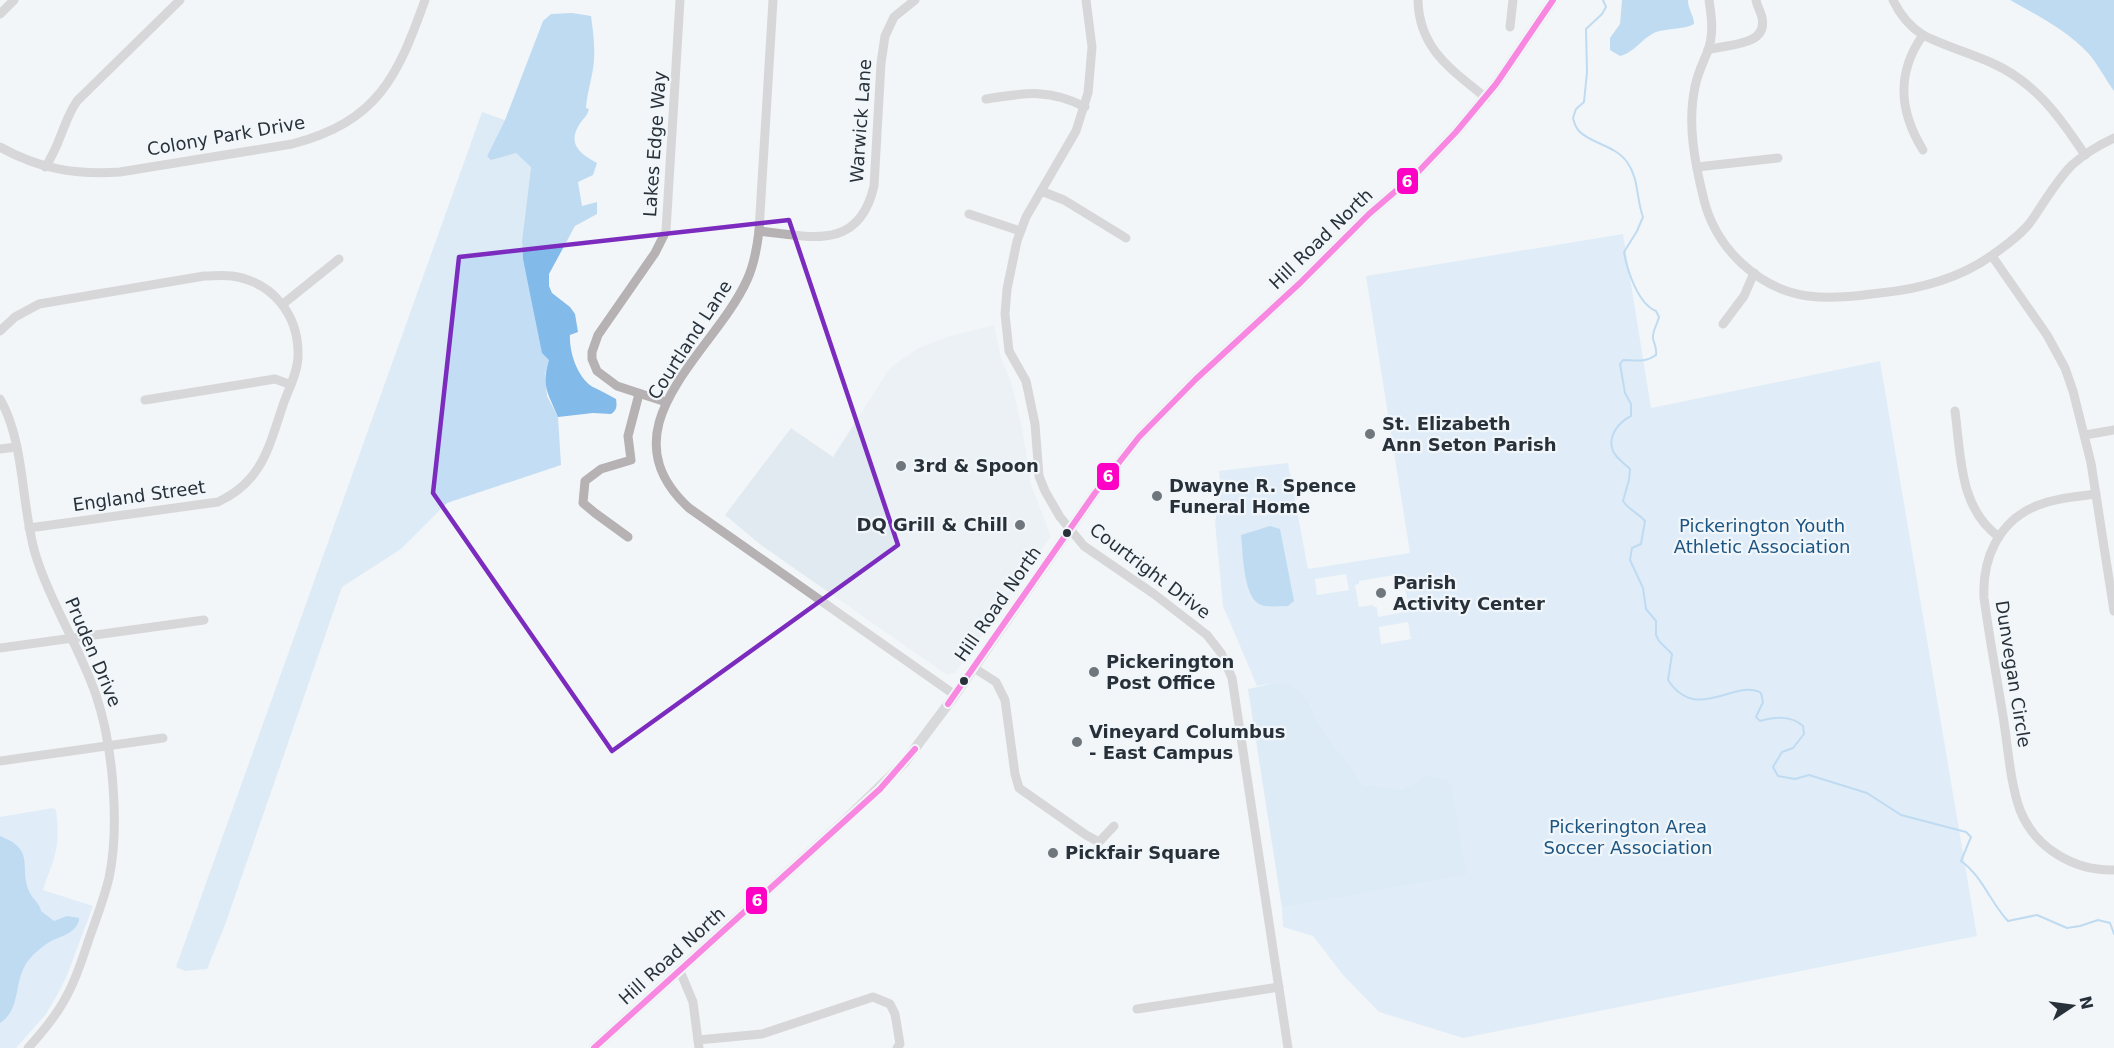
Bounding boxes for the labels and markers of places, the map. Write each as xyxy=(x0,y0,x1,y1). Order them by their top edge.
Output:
place label: St. Elizabeth Ann Seton Parish xyxy=(1382,413,1556,455)
marker: St. Elizabeth Ann Seton Parish xyxy=(1363,427,1377,441)
place label: 3rd & Spoon xyxy=(913,455,1039,476)
marker: 3rd & Spoon xyxy=(894,459,908,473)
place label: Dwayne R. Spence Funeral Home xyxy=(1169,475,1356,517)
marker: Dwayne R. Spence Funeral Home xyxy=(1150,489,1164,503)
place label: DQ Grill & Chill xyxy=(857,514,1008,535)
marker: DQ Grill & Chill xyxy=(1013,518,1027,532)
unlabelled marker xyxy=(1061,527,1073,539)
place label: Parish Activity Center xyxy=(1393,572,1545,614)
marker: Parish Activity Center xyxy=(1374,586,1388,600)
place label: Pickerington Post Office xyxy=(1106,651,1234,693)
marker: Pickerington Post Office xyxy=(1087,665,1101,679)
unlabelled marker xyxy=(958,675,970,687)
place label: Vineyard Columbus - East Campus xyxy=(1089,721,1285,763)
marker: Vineyard Columbus - East Campus xyxy=(1070,735,1084,749)
place label: Pickfair Square xyxy=(1065,842,1220,863)
marker: Pickfair Square xyxy=(1046,846,1060,860)

